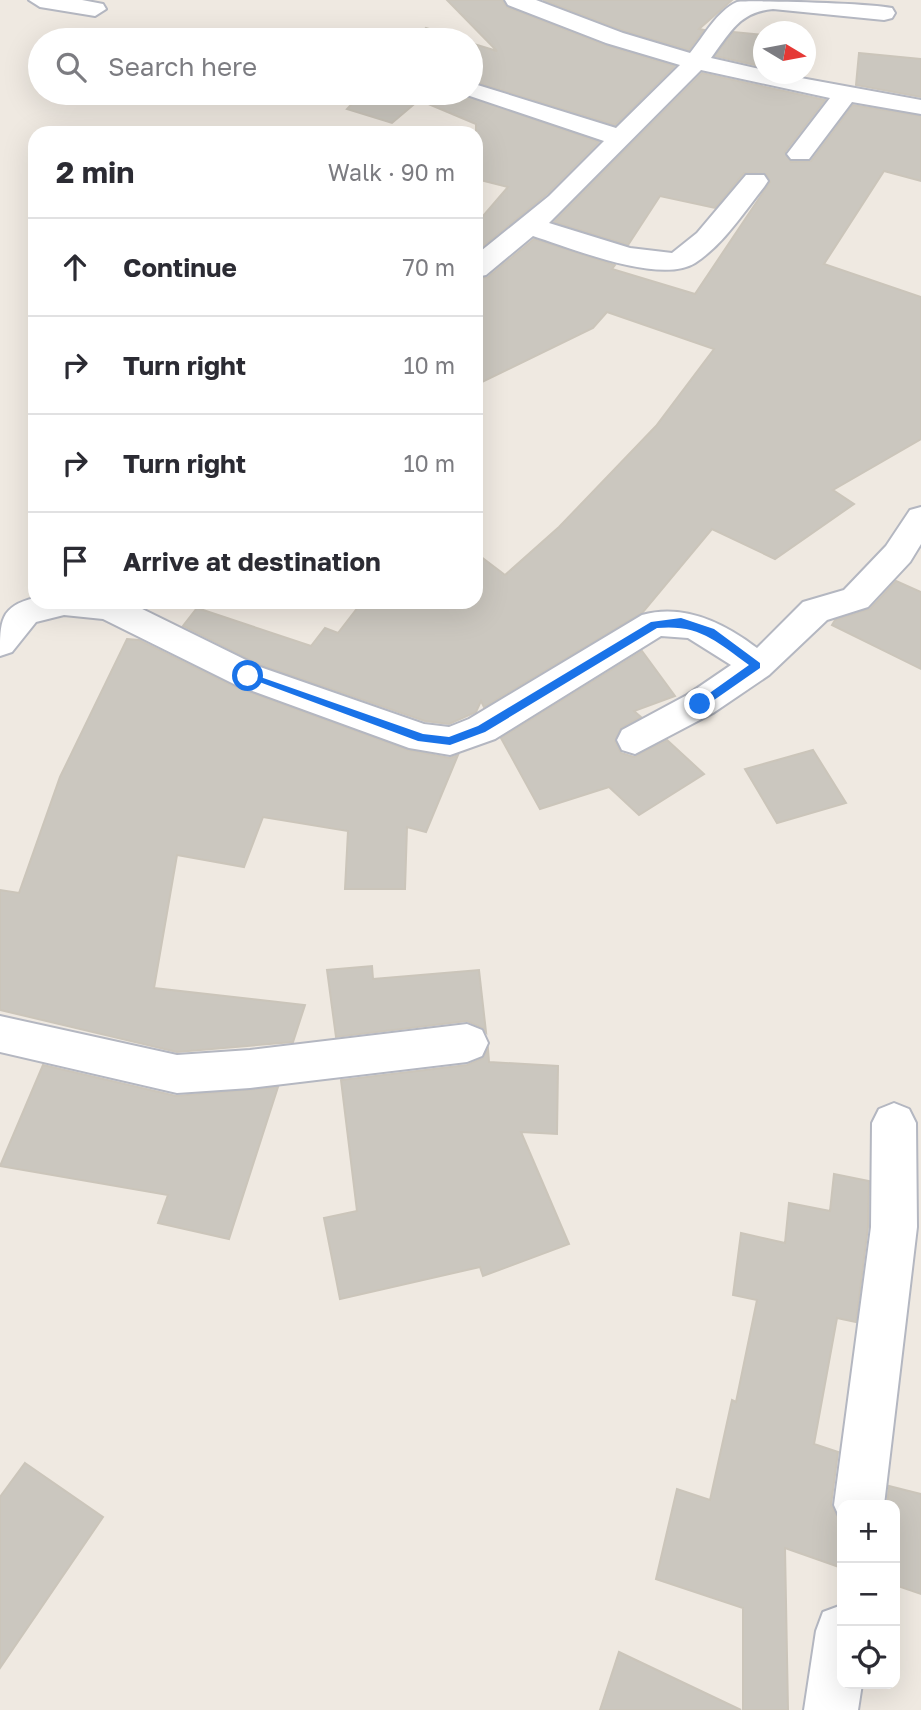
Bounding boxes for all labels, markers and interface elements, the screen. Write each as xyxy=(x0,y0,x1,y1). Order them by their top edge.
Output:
north arrow xyxy=(753,21,816,84)
search box xyxy=(28,28,483,105)
icon: search xyxy=(52,48,90,86)
text: Search here xyxy=(108,51,257,82)
text: 2 min xyxy=(56,154,134,190)
text: Walk · 90 m xyxy=(328,158,455,186)
icon: ahead xyxy=(56,248,94,286)
text: Continue xyxy=(123,252,237,283)
text: 70 m xyxy=(402,253,455,281)
icon: right xyxy=(56,346,94,384)
text: Turn right xyxy=(123,350,246,381)
text: 10 m xyxy=(403,351,455,379)
icon: right xyxy=(56,444,94,482)
text: Turn right xyxy=(123,448,246,479)
text: 10 m xyxy=(403,449,455,477)
icon: arrive xyxy=(56,542,94,580)
text: Arrive at destination xyxy=(123,546,381,577)
route start xyxy=(232,660,263,691)
route end xyxy=(684,688,715,719)
map controls xyxy=(837,1500,900,1689)
button: + xyxy=(837,1500,900,1563)
button: − xyxy=(837,1563,900,1626)
button: locate xyxy=(837,1626,900,1689)

